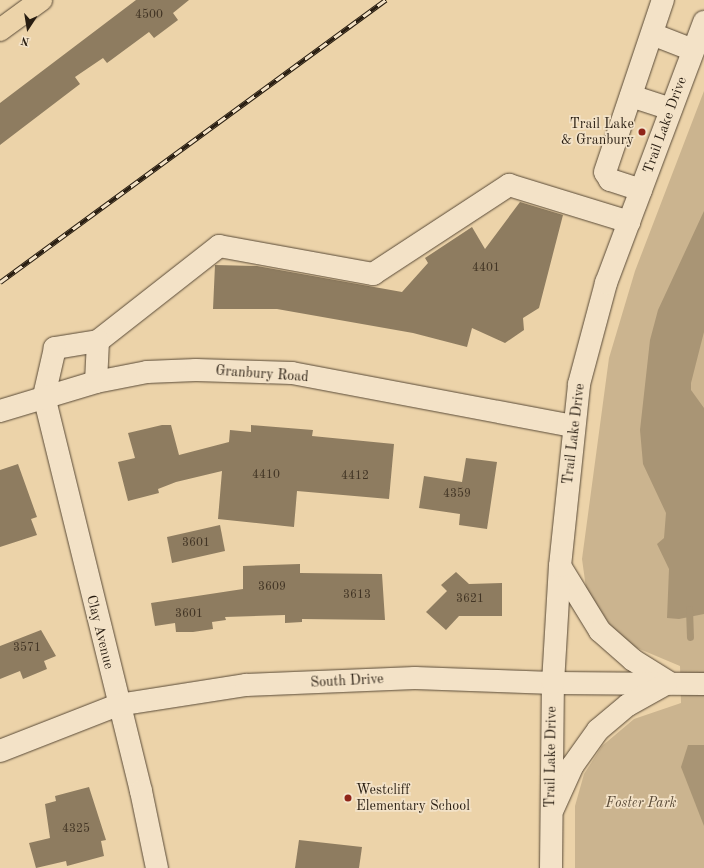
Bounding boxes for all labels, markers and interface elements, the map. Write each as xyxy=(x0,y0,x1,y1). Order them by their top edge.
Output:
north arrow xyxy=(8,8,48,48)
house number: 4500 xyxy=(135,9,163,23)
text: N xyxy=(20,34,31,46)
street label: Trail Lake Drive xyxy=(640,74,690,176)
place label: Trail Lake & Granbury xyxy=(561,116,634,148)
marker: Trail Lake & Granbury xyxy=(637,127,647,137)
house number: 4401 xyxy=(472,262,500,276)
street label: Granbury Road xyxy=(215,362,309,386)
street label: Trail Lake Drive xyxy=(559,383,589,485)
house number: 4410 xyxy=(252,469,280,483)
house number: 4412 xyxy=(341,470,369,484)
house number: 4359 xyxy=(443,488,471,502)
house number: 3601 xyxy=(182,537,210,551)
house number: 3609 xyxy=(258,581,286,595)
house number: 3613 xyxy=(343,589,371,603)
street label: Clay Avenue xyxy=(83,593,117,671)
house number: 3621 xyxy=(456,593,484,607)
house number: 3601 xyxy=(175,608,203,622)
house number: 3571 xyxy=(13,642,41,656)
street label: South Drive xyxy=(310,671,384,691)
street label: Trail Lake Drive xyxy=(542,706,560,808)
place label: Westcliff Elementary School xyxy=(356,782,470,814)
marker: Westcliff Elementary School xyxy=(343,793,353,803)
park label: Foster Park xyxy=(606,795,676,811)
house number: 4325 xyxy=(62,823,90,837)

